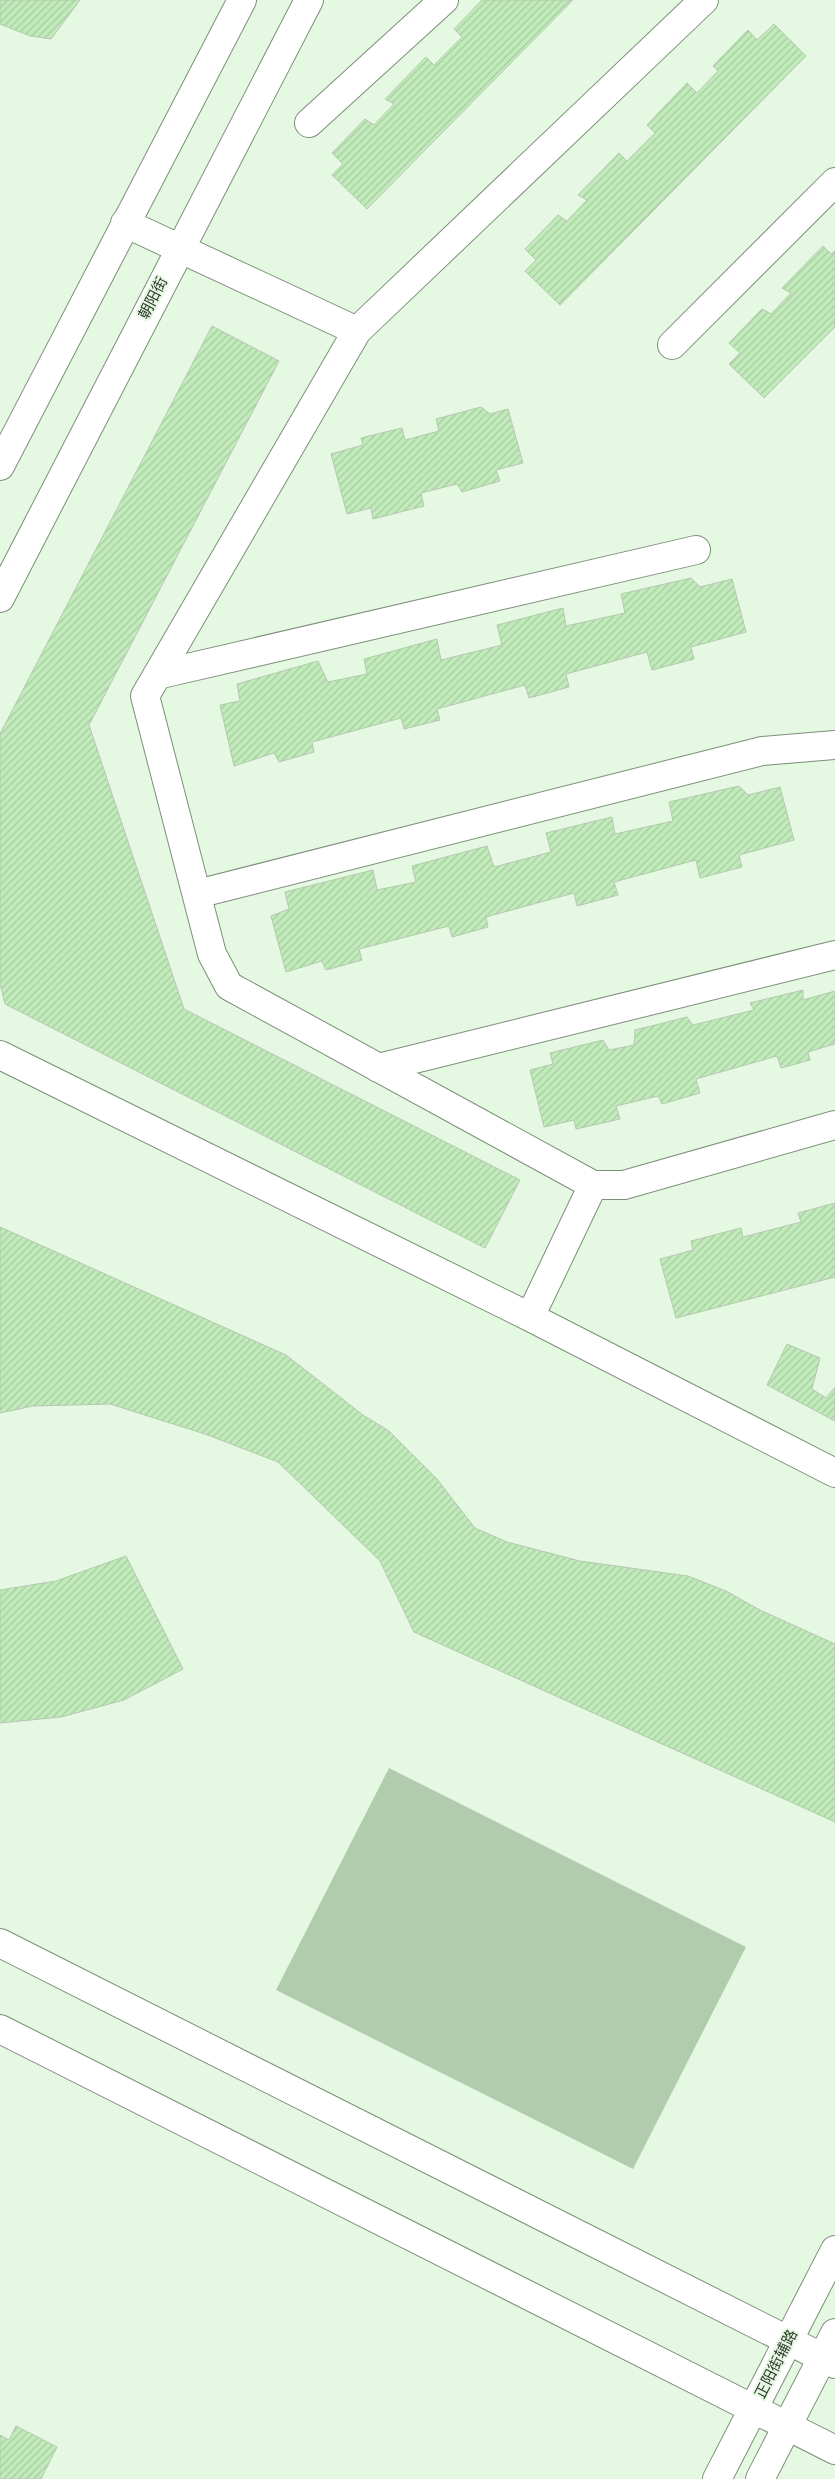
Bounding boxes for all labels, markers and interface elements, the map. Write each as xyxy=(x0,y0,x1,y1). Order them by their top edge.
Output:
street label: 朝阳街 xyxy=(135,274,171,322)
street label: 正阳街辅路 xyxy=(751,2326,801,2402)

